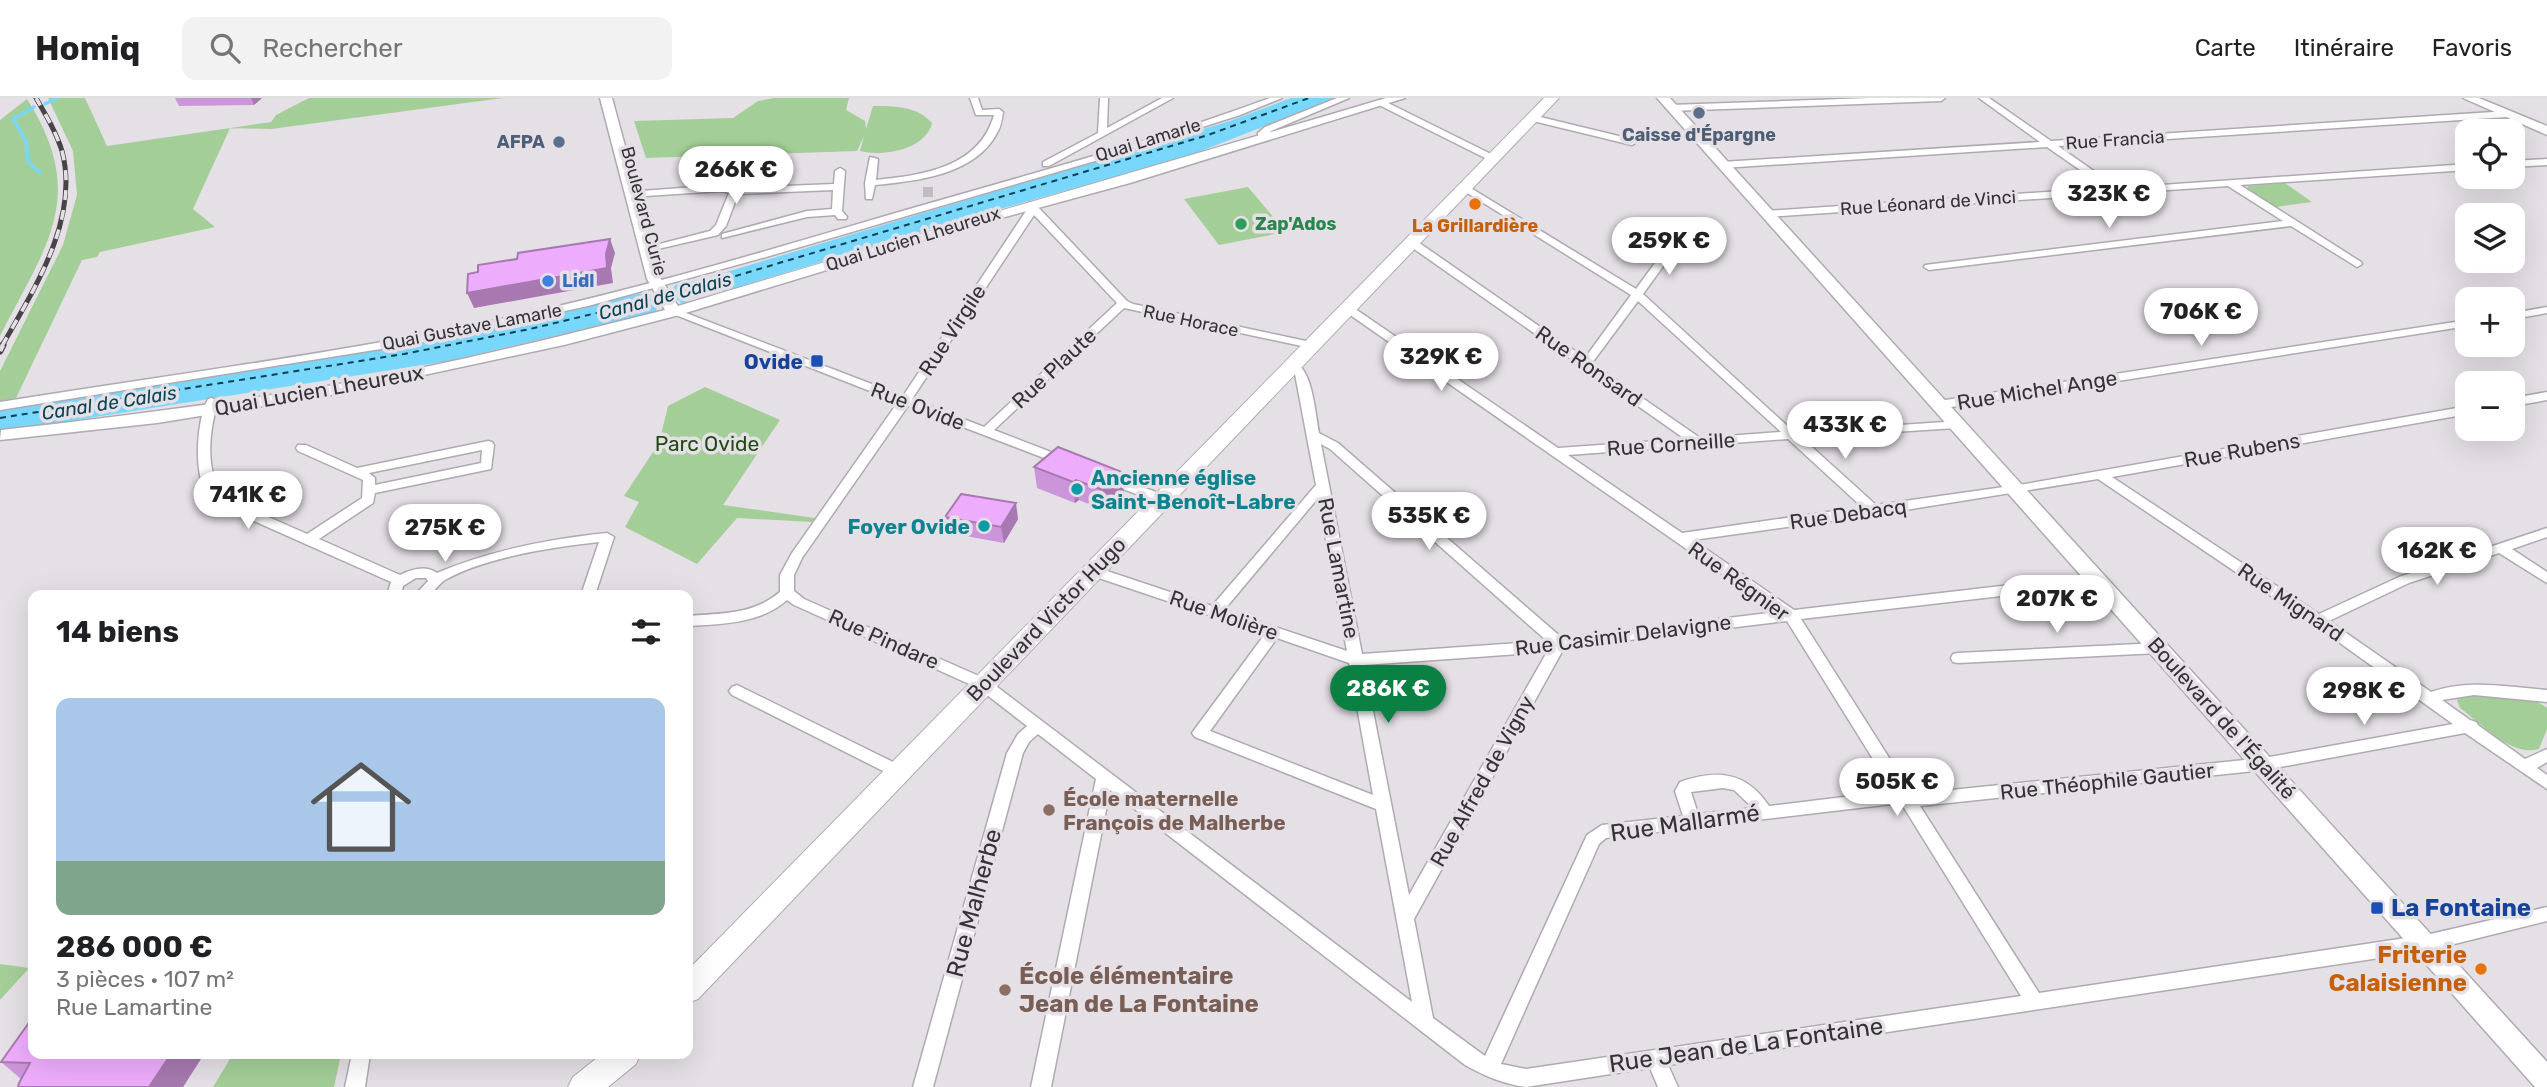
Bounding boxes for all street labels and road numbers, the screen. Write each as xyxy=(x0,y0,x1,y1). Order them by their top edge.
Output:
street label: Quai Lamarle xyxy=(1093,114,1203,166)
street label: Rue Francia xyxy=(2065,126,2165,154)
street label: Boulevard Curie xyxy=(616,144,672,278)
street label: Rue Léonard de Vinci xyxy=(1839,186,2017,220)
street label: Quai Lucien Lheureux xyxy=(823,202,1003,276)
street label: Rue Virgile xyxy=(913,280,991,380)
street label: Quai Gustave Lamarle xyxy=(380,299,564,355)
street label: Rue Horace xyxy=(1141,300,1241,342)
street label: Rue Ronsard xyxy=(1531,320,1647,412)
street label: Rue Plaute xyxy=(1007,323,1101,413)
street label: Quai Lucien Lheureux xyxy=(213,359,425,421)
street label: Rue Michel Ange xyxy=(1955,365,2119,415)
street label: Rue Ovide xyxy=(868,377,968,435)
street label: Rue Corneille xyxy=(1606,427,1736,461)
street label: Rue Rubens xyxy=(2182,427,2302,473)
street label: Rue Debacq xyxy=(1788,493,1908,535)
street label: Rue Lamartine xyxy=(1313,496,1365,640)
street label: Boulevard Victor Hugo xyxy=(961,532,1131,706)
street label: Rue Régnier xyxy=(1684,536,1794,626)
street label: Rue Mignard xyxy=(2233,557,2349,647)
street label: Rue Molière xyxy=(1166,585,1282,645)
street label: Rue Pindare xyxy=(825,604,943,674)
street label: Rue Casimir Delavigne xyxy=(1514,609,1732,661)
street label: Boulevard de l'Égalité xyxy=(2143,632,2301,804)
street label: Rue Alfred de Vigny xyxy=(1425,691,1540,871)
street label: Rue Théophile Gautier xyxy=(1999,757,2215,805)
street label: Rue Mallarmé xyxy=(1608,799,1762,847)
street label: Rue Malherbe xyxy=(941,826,1007,980)
street label: Rue Jean de La Fontaine xyxy=(1607,1012,1885,1078)

